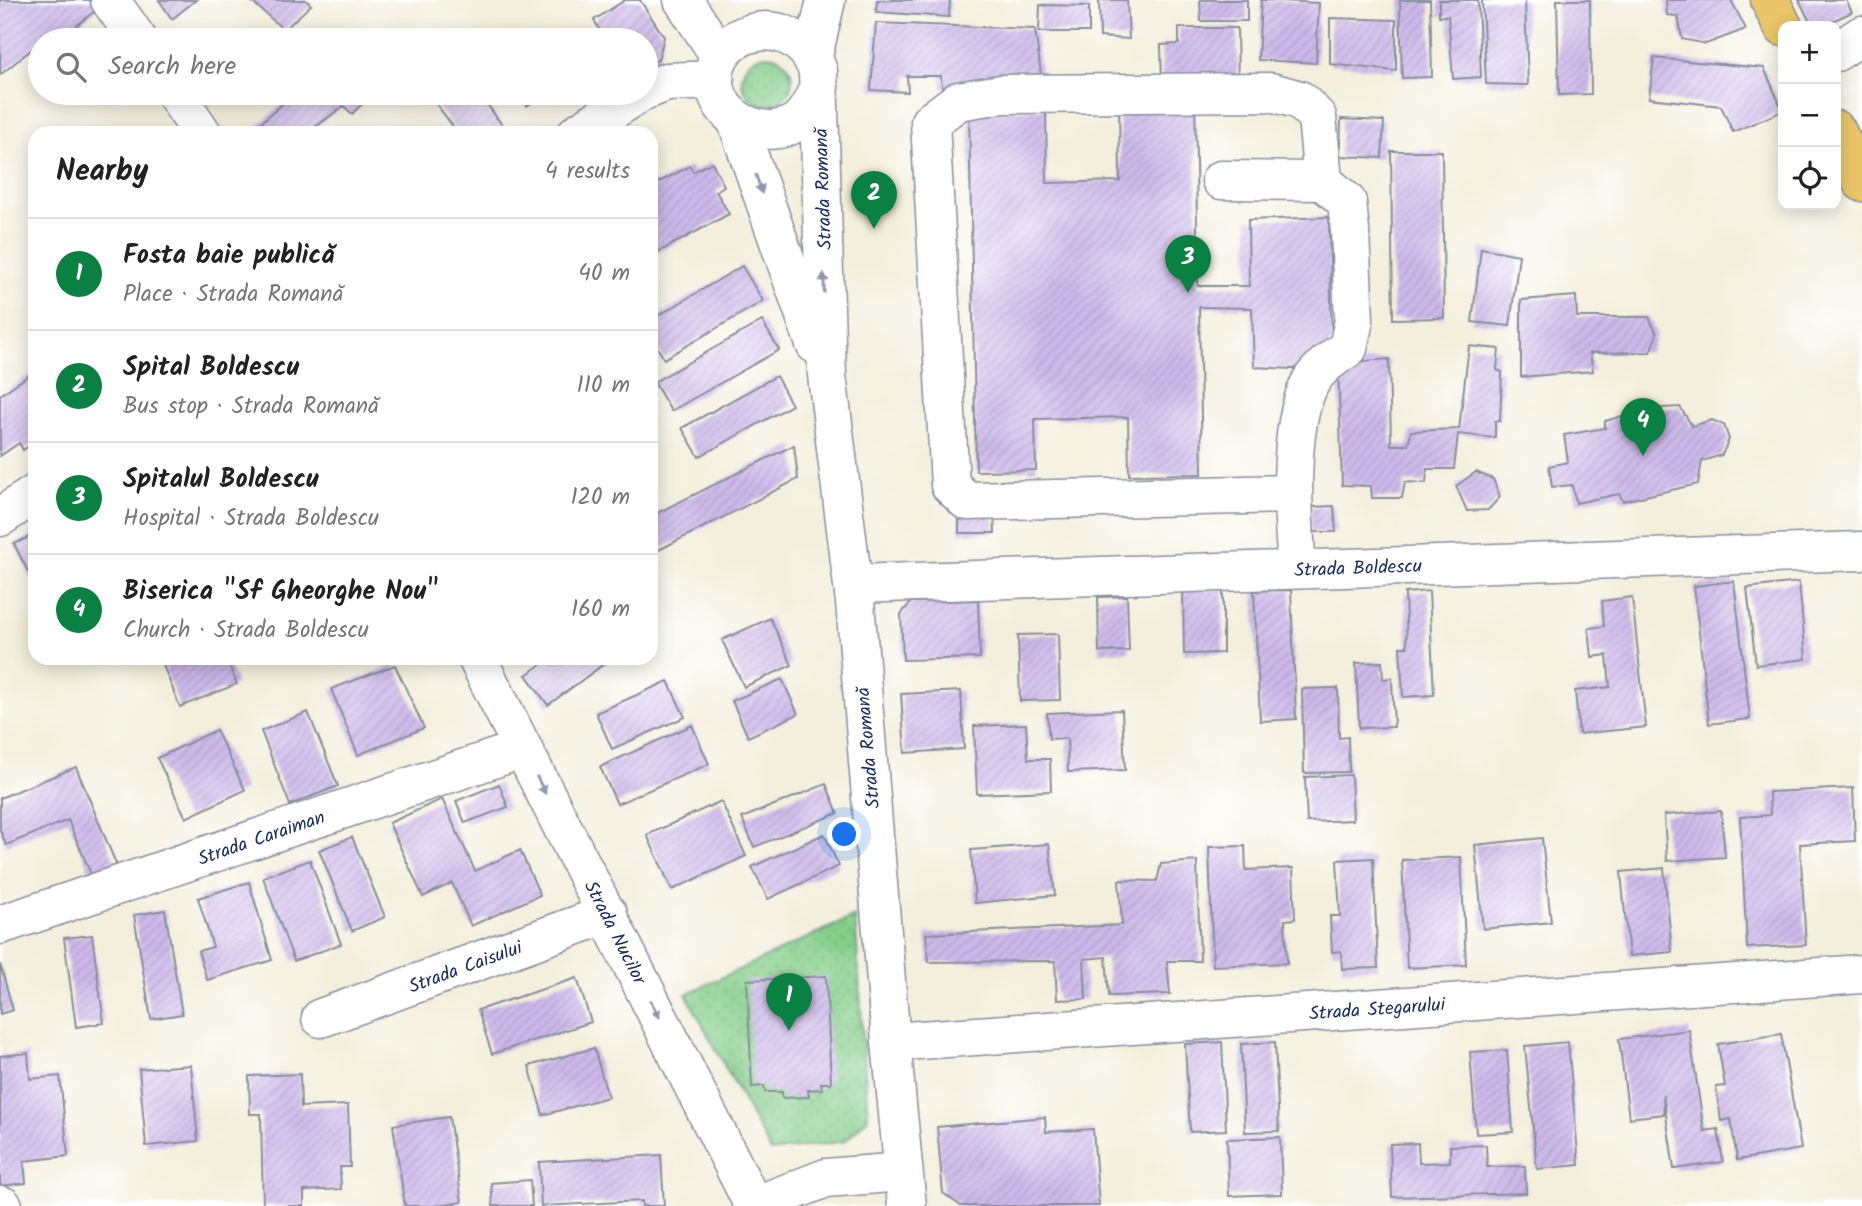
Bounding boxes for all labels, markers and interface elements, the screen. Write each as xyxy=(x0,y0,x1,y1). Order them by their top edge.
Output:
map controls xyxy=(1778,21,1841,210)
button: + xyxy=(1778,21,1841,84)
search box xyxy=(28,28,658,105)
text: Search here xyxy=(108,46,236,88)
icon: search xyxy=(52,48,90,86)
button: − xyxy=(1778,84,1841,147)
street label: Strada Romană xyxy=(807,126,841,250)
button: locate xyxy=(1778,147,1841,210)
text: Nearby xyxy=(56,148,148,196)
text: 4 results xyxy=(545,154,630,190)
pin: 2 xyxy=(851,171,897,229)
one-way arrow xyxy=(754,173,765,194)
text: Fosta baie publică xyxy=(123,235,335,277)
pin: 3 xyxy=(1165,235,1211,293)
text: 1 xyxy=(76,256,82,292)
text: 40 m xyxy=(578,256,630,292)
one-way arrow xyxy=(819,271,830,293)
text: Place · Strada Romană xyxy=(123,277,343,313)
text: Spital Boldescu xyxy=(123,347,299,389)
text: 2 xyxy=(72,368,86,404)
text: 110 m xyxy=(577,368,630,404)
text: Bus stop · Strada Romană xyxy=(123,389,379,425)
pin: 4 xyxy=(1620,398,1666,456)
text: Spitalul Boldescu xyxy=(123,459,319,501)
text: 3 xyxy=(73,480,85,516)
text: 120 m xyxy=(570,480,630,516)
text: Hospital · Strada Boldescu xyxy=(123,501,379,537)
street label: Strada Boldescu xyxy=(1294,552,1422,586)
text: Biserica "Sf Gheorghe Nou" xyxy=(123,571,439,613)
text: 4 xyxy=(73,592,85,628)
text: 160 m xyxy=(571,592,630,628)
text: Church · Strada Boldescu xyxy=(123,613,369,649)
street label: Strada Romană xyxy=(849,684,889,810)
one-way arrow xyxy=(535,775,546,795)
street label: Strada Caraiman xyxy=(194,803,329,875)
your location xyxy=(827,817,861,851)
street label: Strada Nucilor xyxy=(575,876,654,992)
street label: Strada Caisului xyxy=(405,933,528,1002)
pin: 1 xyxy=(766,973,812,1031)
street label: Strada Stegarului xyxy=(1308,990,1448,1030)
one-way arrow xyxy=(650,999,661,1019)

